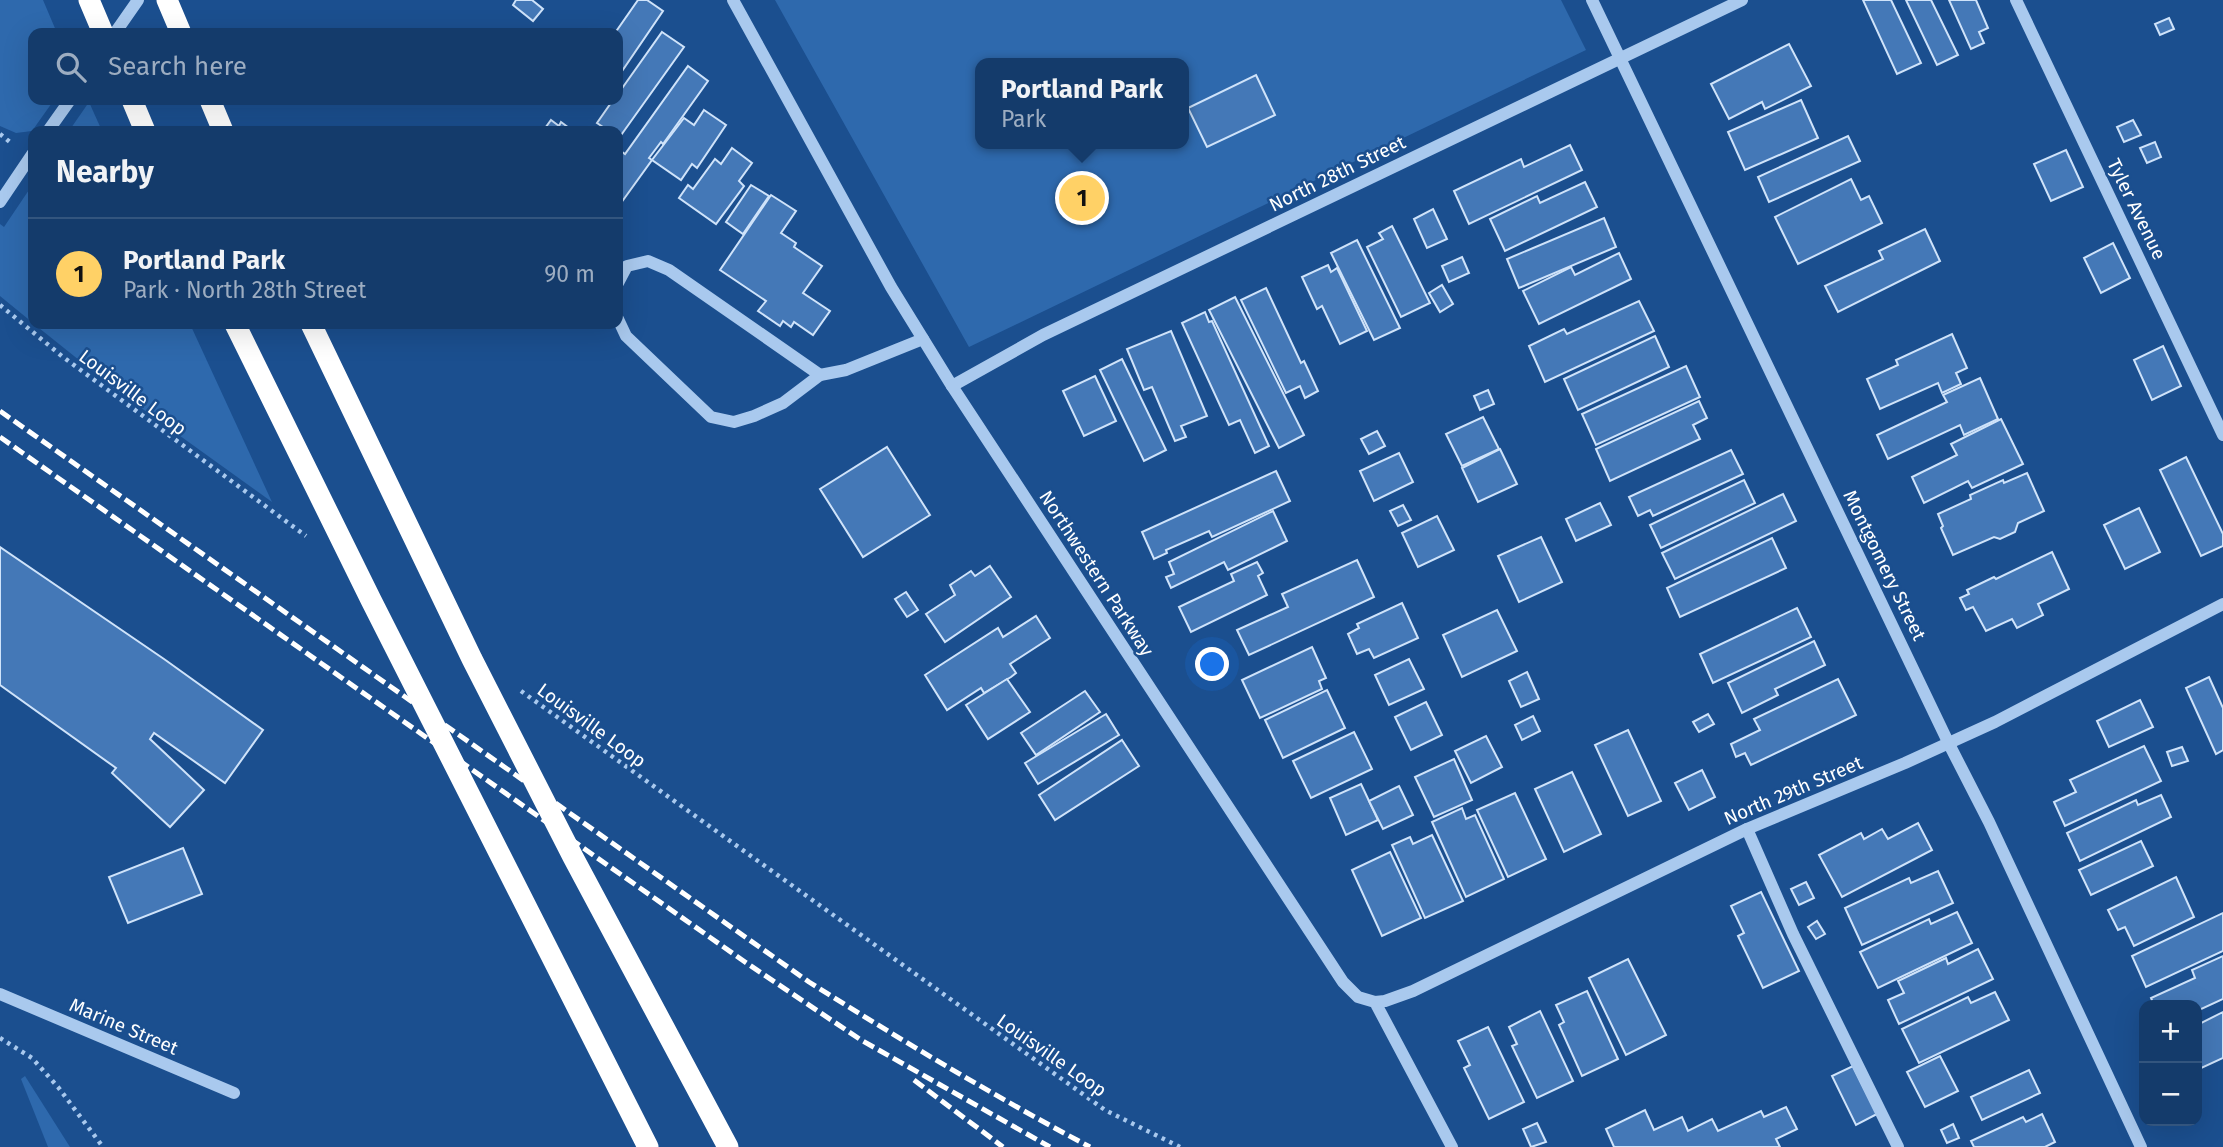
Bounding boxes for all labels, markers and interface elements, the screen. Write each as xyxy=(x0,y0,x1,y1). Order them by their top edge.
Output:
search box xyxy=(28,28,623,105)
icon: search xyxy=(52,48,90,86)
text: Search here xyxy=(108,51,247,82)
popup xyxy=(975,58,1189,149)
text: Portland Park xyxy=(1001,74,1163,105)
text: Park xyxy=(1001,105,1046,133)
street label: North 28th Street xyxy=(1265,130,1409,216)
text: Nearby xyxy=(56,154,154,190)
street label: Tyler Avenue xyxy=(2102,155,2171,264)
pin: 1 xyxy=(1059,172,1105,224)
text: Portland Park xyxy=(123,245,285,276)
text: 1 xyxy=(74,260,84,288)
text: 90 m xyxy=(544,260,595,288)
text: Park · North 28th Street xyxy=(123,276,366,304)
street label: Louisville Loop xyxy=(74,345,191,440)
street label: Northwestern Parkway xyxy=(1034,486,1159,661)
street label: Montgomery Street xyxy=(1838,486,1931,644)
your location xyxy=(1195,647,1229,681)
street label: Louisville Loop xyxy=(533,678,651,773)
street label: North 29th Street xyxy=(1720,751,1866,830)
street label: Marine Street xyxy=(66,993,182,1060)
map controls xyxy=(2139,1000,2202,1126)
button: + xyxy=(2139,1000,2202,1063)
street label: Louisville Loop xyxy=(992,1009,1111,1102)
button: − xyxy=(2139,1063,2202,1126)

